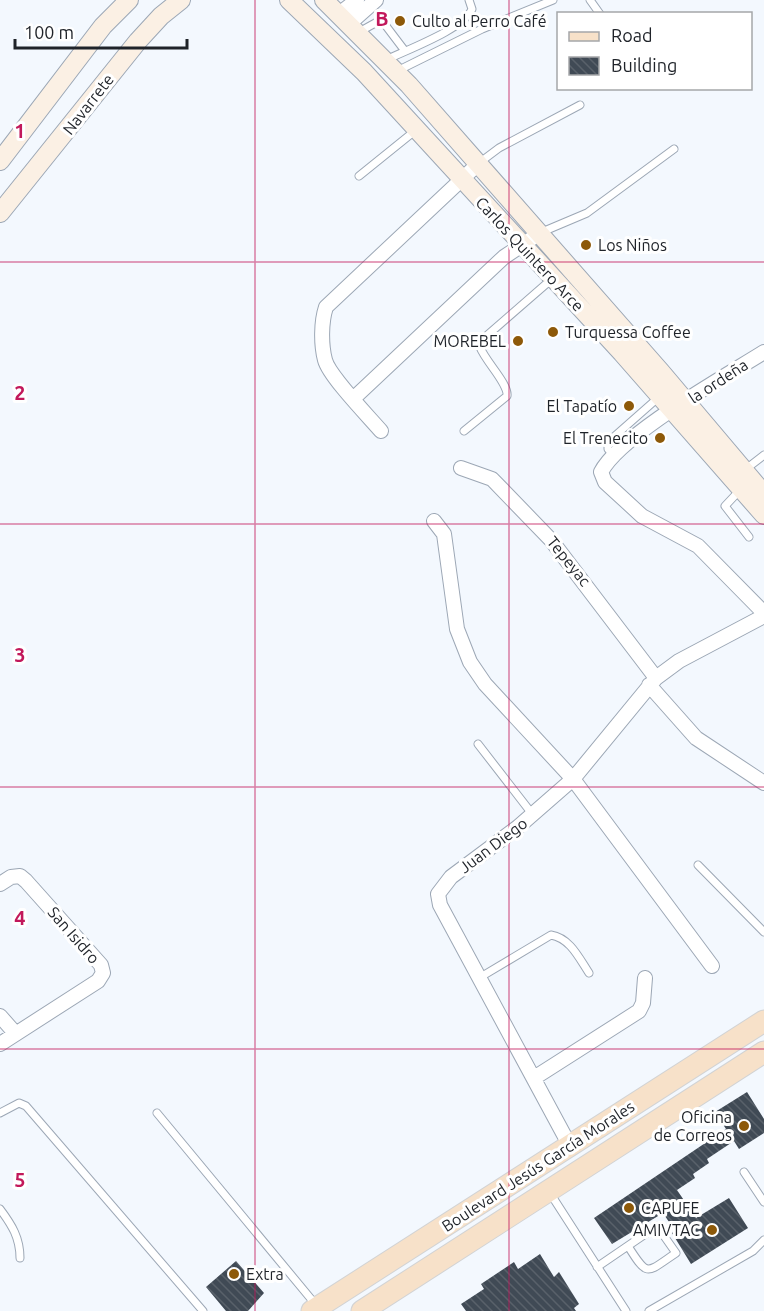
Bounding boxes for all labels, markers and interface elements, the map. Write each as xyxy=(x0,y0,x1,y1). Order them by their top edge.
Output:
text: B xyxy=(375,7,389,30)
scale bar xyxy=(15,12,188,50)
place label: Culto al Perro Café xyxy=(412,12,547,30)
legend xyxy=(557,12,752,90)
marker: Culto al Perro Café xyxy=(393,14,407,28)
text: 100 m xyxy=(24,22,74,42)
text: Road xyxy=(611,25,653,45)
text: Building xyxy=(611,55,677,75)
street label: Navarrete xyxy=(59,70,117,138)
text: 1 xyxy=(14,119,26,142)
street label: Carlos Quintero Arce xyxy=(472,193,588,315)
place label: Los Niños xyxy=(598,236,667,254)
marker: Los Niños xyxy=(579,238,593,252)
place label: Turquessa Coffee xyxy=(565,323,691,341)
marker: Turquessa Coffee xyxy=(546,325,560,339)
place label: MOREBEL xyxy=(433,332,506,350)
marker: MOREBEL xyxy=(511,334,525,348)
street label: la ordeña xyxy=(685,355,751,407)
text: 2 xyxy=(14,381,26,404)
place label: El Tapatío xyxy=(547,397,617,415)
marker: El Tapatío xyxy=(622,399,636,413)
place label: El Trenecito xyxy=(563,429,648,447)
marker: El Trenecito xyxy=(653,431,667,445)
street label: Tepeyac xyxy=(544,533,595,590)
text: 3 xyxy=(14,643,26,666)
street label: Juan Diego xyxy=(455,814,531,876)
street label: San Isidro xyxy=(45,903,103,967)
text: 4 xyxy=(14,906,26,929)
street label: Boulevard Jesús García Morales xyxy=(438,1097,638,1235)
place label: Oficina de Correos xyxy=(654,1108,732,1144)
marker: Oficina de Correos xyxy=(737,1119,751,1133)
text: 5 xyxy=(14,1168,26,1191)
place label: CAPUFE xyxy=(641,1199,699,1217)
marker: CAPUFE xyxy=(622,1201,636,1215)
place label: AMIVTAC xyxy=(633,1221,700,1239)
marker: AMIVTAC xyxy=(705,1223,719,1237)
place label: Extra xyxy=(246,1265,284,1283)
marker: Extra xyxy=(227,1267,241,1281)

